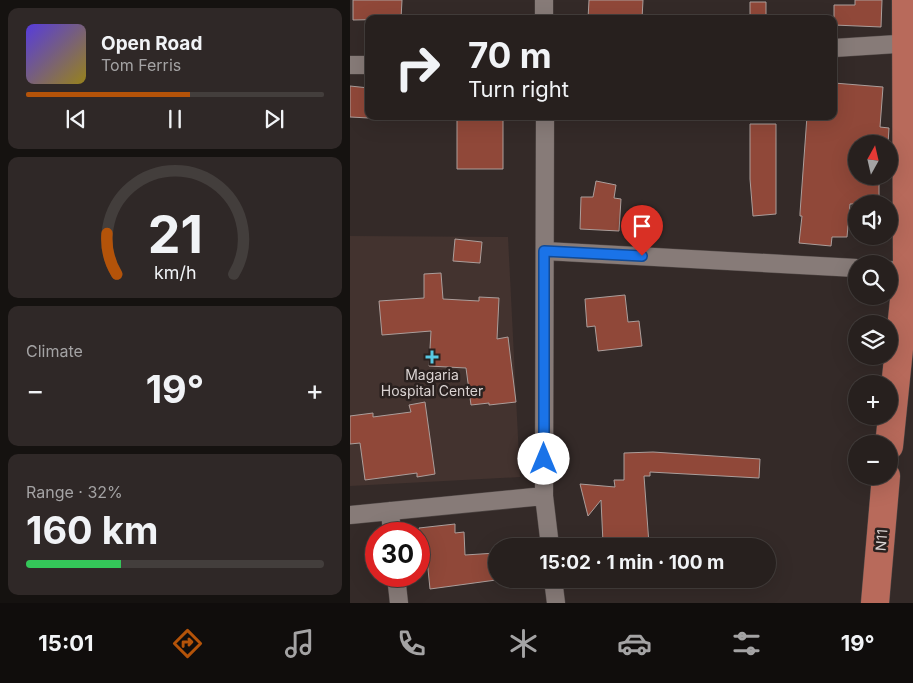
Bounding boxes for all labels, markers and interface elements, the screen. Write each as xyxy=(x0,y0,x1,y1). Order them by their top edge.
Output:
text: Open Road xyxy=(101,32,202,55)
text: 70 m xyxy=(468,34,552,76)
icon: right xyxy=(385,35,450,100)
text: Tom Ferris xyxy=(101,55,181,75)
text: Turn right xyxy=(468,76,569,102)
icon: previous xyxy=(62,105,90,133)
icon: pause xyxy=(161,105,189,133)
icon: next xyxy=(260,105,288,133)
north arrow xyxy=(848,135,898,185)
map controls xyxy=(848,135,898,485)
button: sound xyxy=(848,195,898,245)
text: 21 xyxy=(147,203,203,266)
pin xyxy=(621,205,663,256)
icon: arrive xyxy=(628,212,656,240)
button: search xyxy=(848,255,898,305)
text: km/h xyxy=(154,262,196,283)
button: layers xyxy=(848,315,898,365)
text: Climate xyxy=(26,341,83,361)
marker: Magaria Hospital Center xyxy=(425,350,439,364)
text: 19° xyxy=(146,366,204,412)
place label: Magaria Hospital Center xyxy=(381,366,483,399)
text: − xyxy=(26,373,45,407)
text: + xyxy=(305,373,324,407)
button: + xyxy=(848,375,898,425)
position arrow xyxy=(517,432,569,484)
button: − xyxy=(848,435,898,485)
text: Range · 32% xyxy=(26,482,123,502)
text: 160 km xyxy=(26,507,158,553)
speed limit sign: 30 xyxy=(365,522,430,587)
street label: N11 xyxy=(872,528,890,552)
text: 15:02 · 1 min · 100 m xyxy=(540,551,724,574)
icon: directions xyxy=(170,626,205,661)
icon: music xyxy=(282,626,317,661)
icon: phone xyxy=(394,626,429,661)
icon: climate xyxy=(506,626,541,661)
icon: car xyxy=(617,626,652,661)
icon: filters xyxy=(729,626,764,661)
text: 15:01 xyxy=(38,630,94,656)
text: 19° xyxy=(841,630,875,656)

